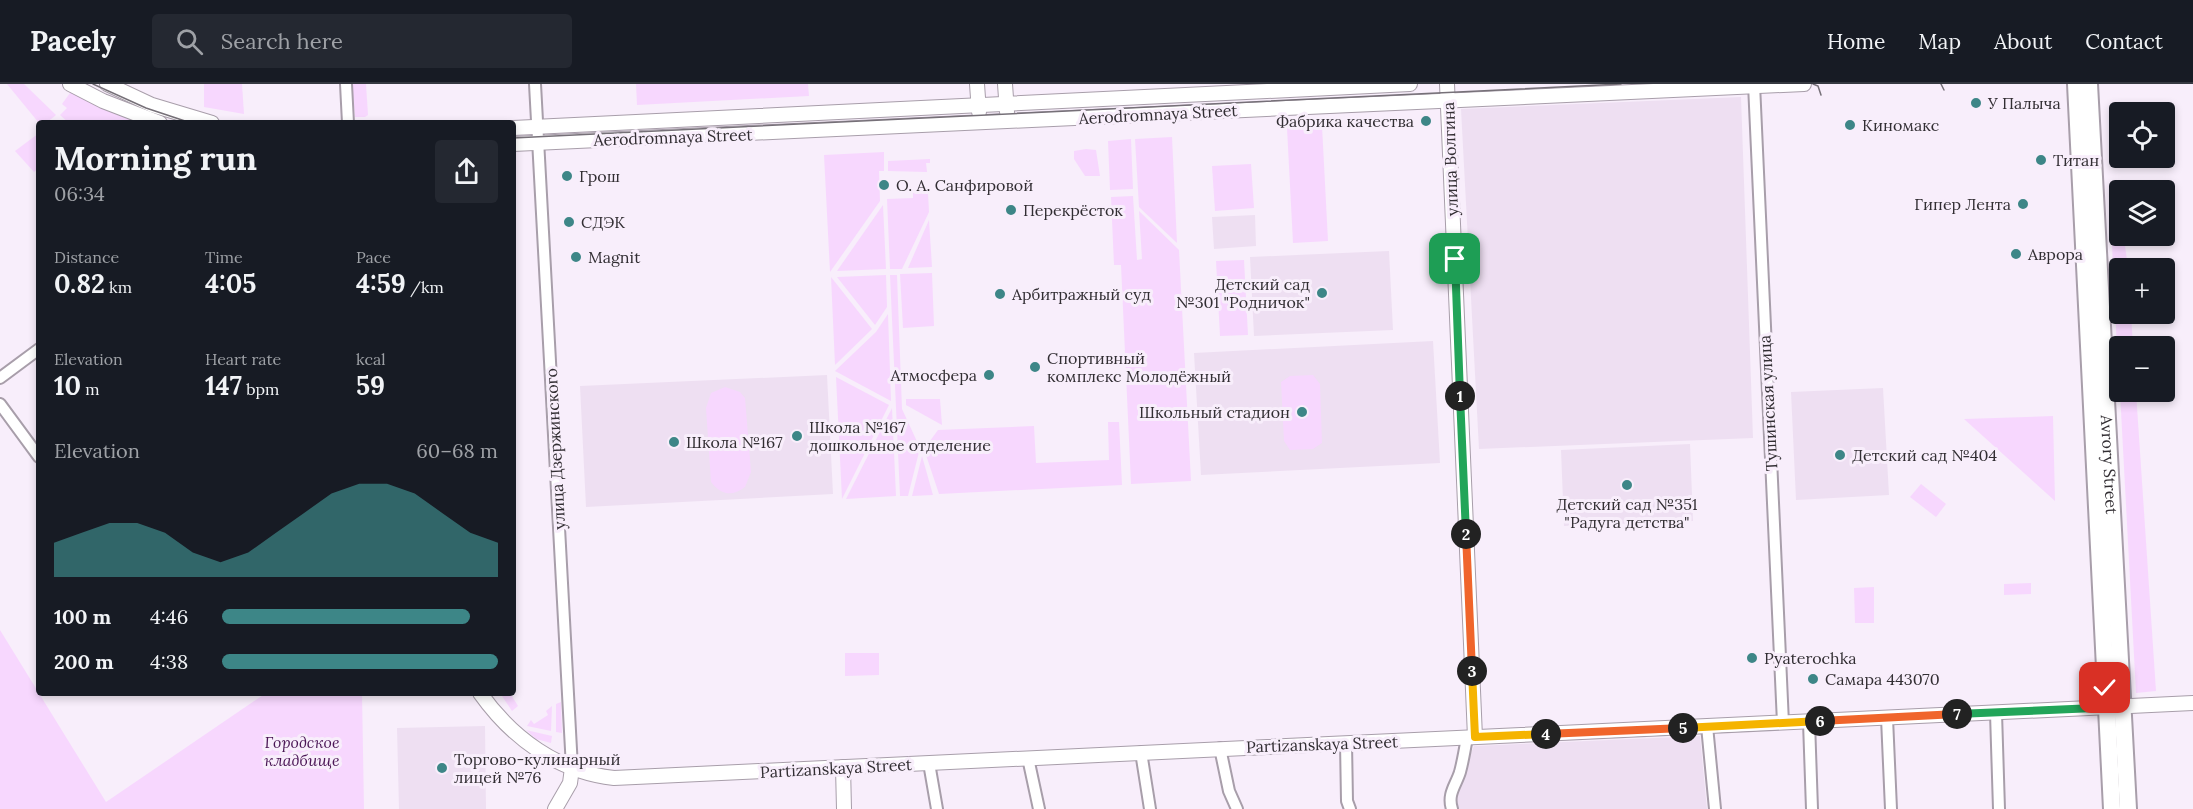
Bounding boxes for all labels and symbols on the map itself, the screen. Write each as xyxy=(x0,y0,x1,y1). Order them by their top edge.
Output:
place label: У Палыча xyxy=(1987,93,2061,113)
marker: У Палыча xyxy=(1969,96,1983,110)
street label: Aerodromnaya Street xyxy=(1077,100,1239,128)
street label: улица Волгина xyxy=(1438,102,1462,216)
place label: Фабрика качества xyxy=(1276,111,1414,131)
marker: Фабрика качества xyxy=(1419,114,1433,128)
place label: Киномакс xyxy=(1862,115,1939,135)
marker: Киномакс xyxy=(1843,118,1857,132)
street label: Aerodromnaya Street xyxy=(592,124,754,150)
place label: Титан xyxy=(2053,150,2099,170)
marker: Титан xyxy=(2034,153,2048,167)
place label: Грош xyxy=(579,166,620,186)
marker: Грош xyxy=(560,169,574,183)
place label: О. А. Санфировой xyxy=(896,175,1033,195)
marker: О. А. Санфировой xyxy=(877,178,891,192)
place label: Гипер Лента xyxy=(1914,194,2011,214)
marker: Гипер Лента xyxy=(2016,197,2030,211)
place label: Перекрёсток xyxy=(1023,200,1123,220)
marker: Перекрёсток xyxy=(1004,203,1018,217)
place label: СДЭК xyxy=(581,212,625,232)
marker: СДЭК xyxy=(562,215,576,229)
pin xyxy=(1429,233,1480,284)
place label: Аврора xyxy=(2027,244,2083,264)
place label: Magnit xyxy=(588,247,641,267)
marker: Аврора xyxy=(2009,247,2023,261)
marker: Magnit xyxy=(569,250,583,264)
place label: Детский сад №301 "Родничок" xyxy=(1176,274,1311,312)
place label: Арбитражный суд xyxy=(1011,284,1151,304)
marker: Детский сад №301 "Родничок" xyxy=(1315,286,1329,300)
marker: Арбитражный суд xyxy=(993,287,1007,301)
street label: Тушинская улица xyxy=(1754,334,1782,472)
place label: Спортивный комплекс Молодёжный xyxy=(1047,348,1231,386)
marker: Спортивный комплекс Молодёжный xyxy=(1028,360,1042,374)
place label: Атмосфера xyxy=(890,365,977,385)
street label: улица Дзержинского xyxy=(541,368,569,530)
marker: Атмосфера xyxy=(982,368,996,382)
pin: 1 xyxy=(1445,381,1475,411)
place label: Школьный стадион xyxy=(1139,402,1290,422)
marker: Школьный стадион xyxy=(1295,405,1309,419)
street label: Avrory Street xyxy=(2097,413,2122,515)
place label: Школа №167 дошкольное отделение xyxy=(809,417,991,455)
marker: Школа №167 дошкольное отделение xyxy=(790,429,804,443)
place label: Школа №167 xyxy=(686,432,783,452)
marker: Школа №167 xyxy=(667,435,681,449)
place label: Детский сад №404 xyxy=(1852,445,1998,465)
marker: Детский сад №404 xyxy=(1833,448,1847,462)
marker: Детский сад №351 "Радуга детства" xyxy=(1620,478,1634,492)
place label: Детский сад №351 "Радуга детства" xyxy=(1556,494,1698,532)
pin: 2 xyxy=(1451,519,1481,549)
place label: Pyaterochka xyxy=(1764,648,1857,668)
marker: Pyaterochka xyxy=(1745,651,1759,665)
pin: 3 xyxy=(1457,656,1487,686)
pin xyxy=(2079,662,2130,713)
place label: Самара 443070 xyxy=(1825,669,1940,689)
marker: Самара 443070 xyxy=(1806,672,1820,686)
pin: 7 xyxy=(1942,699,1972,729)
pin: 6 xyxy=(1805,706,1835,736)
pin: 5 xyxy=(1668,713,1698,743)
pin: 4 xyxy=(1531,719,1561,749)
street label: Partizanskaya Street xyxy=(1246,731,1399,757)
park label: Городское кладбище xyxy=(264,732,340,770)
place label: Торгово-кулинарный лицей №76 xyxy=(454,749,620,787)
street label: Partizanskaya Street xyxy=(760,754,913,782)
marker: Торгово-кулинарный лицей №76 xyxy=(435,761,449,775)

